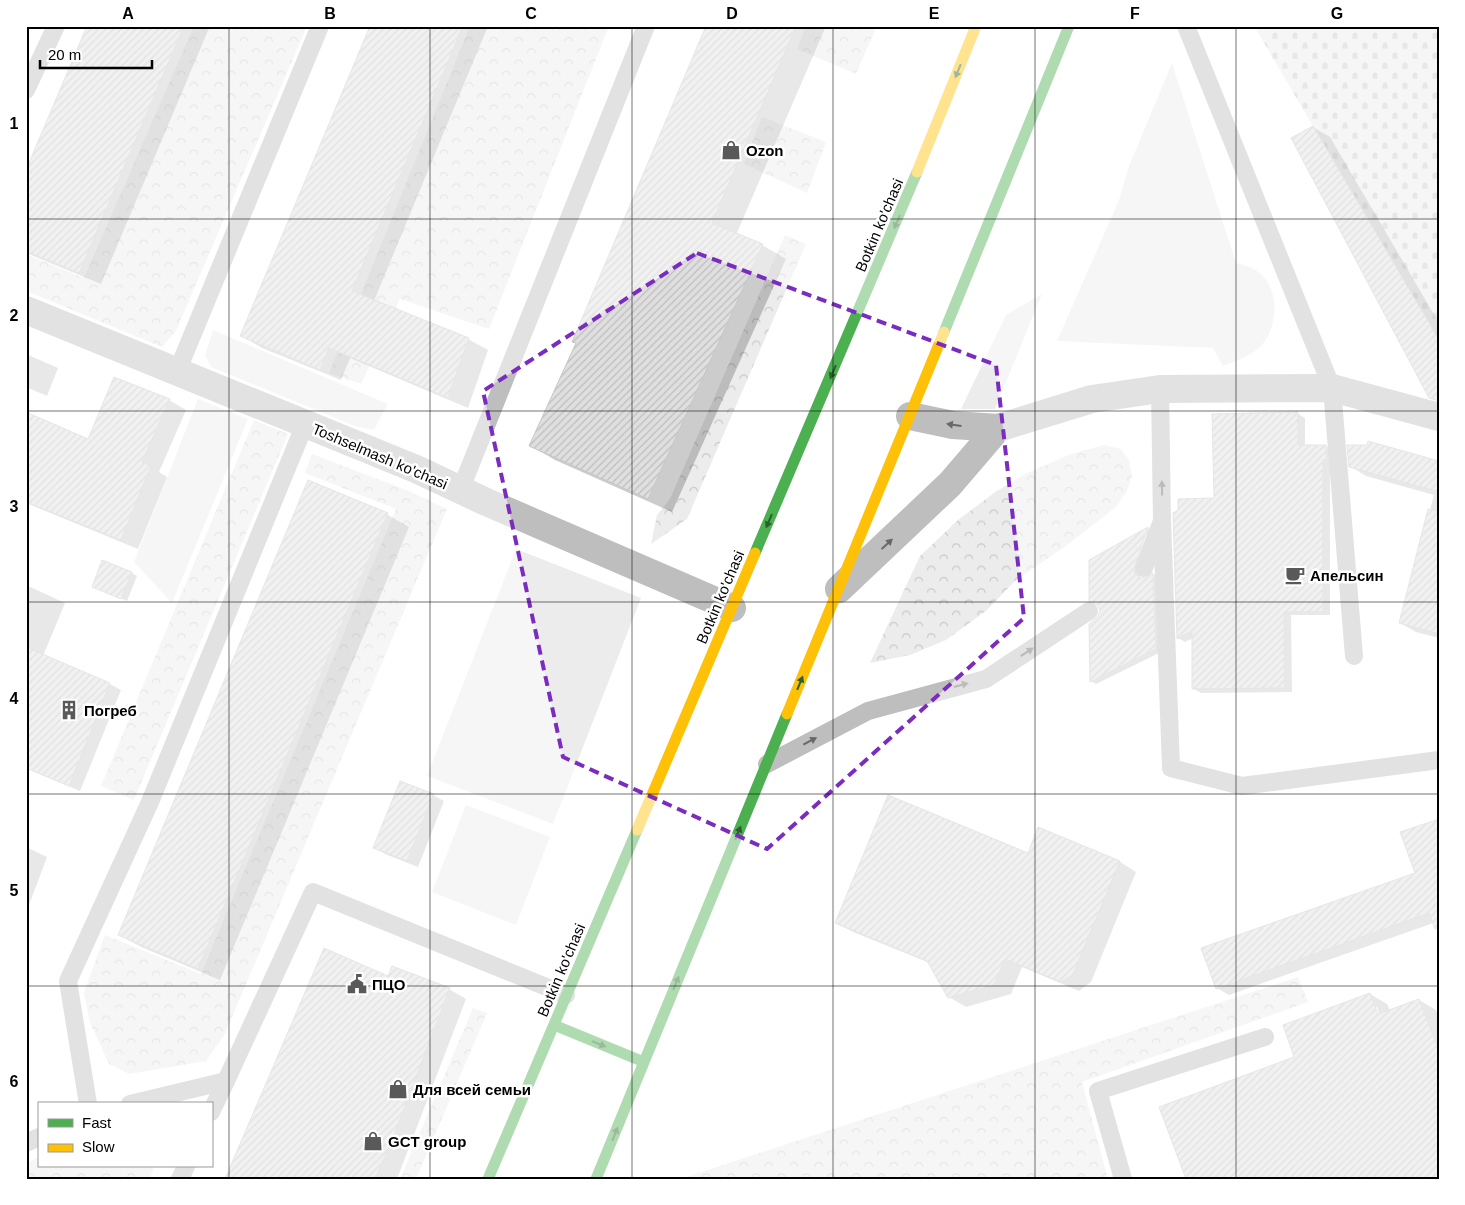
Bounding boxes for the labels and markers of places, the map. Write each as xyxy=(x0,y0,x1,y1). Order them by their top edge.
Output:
shop icon: Ozon xyxy=(720,139,742,161)
place label: Ozon xyxy=(746,142,784,159)
cafe icon: Апельсин xyxy=(1284,564,1306,586)
place label: Апельсин xyxy=(1310,567,1384,584)
building icon: Погреб xyxy=(58,699,80,721)
place label: Погреб xyxy=(84,702,137,719)
public building icon: ПЦО xyxy=(346,973,368,995)
place label: ПЦО xyxy=(372,976,406,993)
shop icon: Для всей семьи xyxy=(387,1078,409,1100)
place label: Для всей семьи xyxy=(413,1081,531,1098)
shop icon: GCT group xyxy=(362,1130,384,1152)
place label: GCT group xyxy=(388,1133,466,1150)

